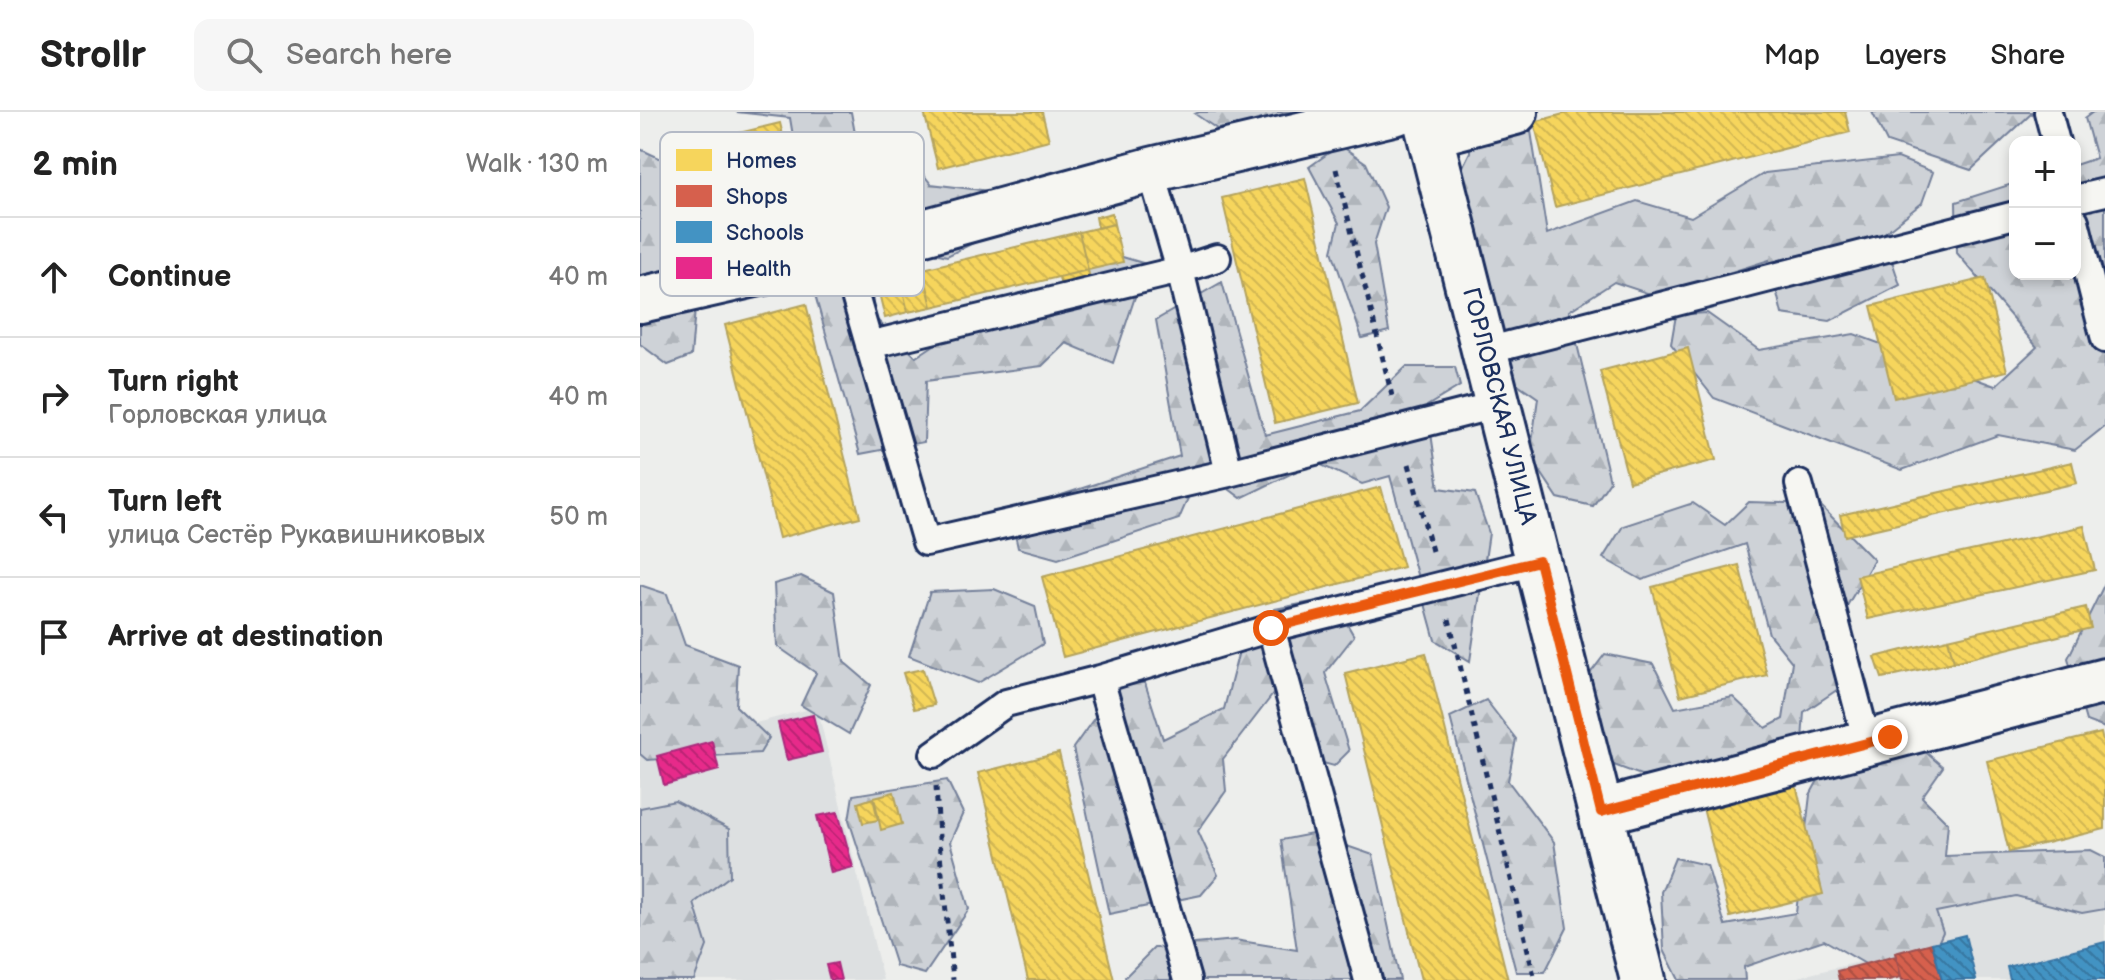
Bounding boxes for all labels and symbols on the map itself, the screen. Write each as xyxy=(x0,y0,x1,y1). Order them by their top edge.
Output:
legend xyxy=(660,132,924,296)
text: Homes xyxy=(726,148,797,175)
text: Shops xyxy=(726,184,788,211)
text: Schools xyxy=(726,220,804,247)
text: Health xyxy=(726,256,791,283)
street label: ГОРЛОВСКАЯ УЛИЦА xyxy=(1456,285,1543,528)
route start xyxy=(1253,610,1289,646)
route end xyxy=(1872,719,1908,755)

